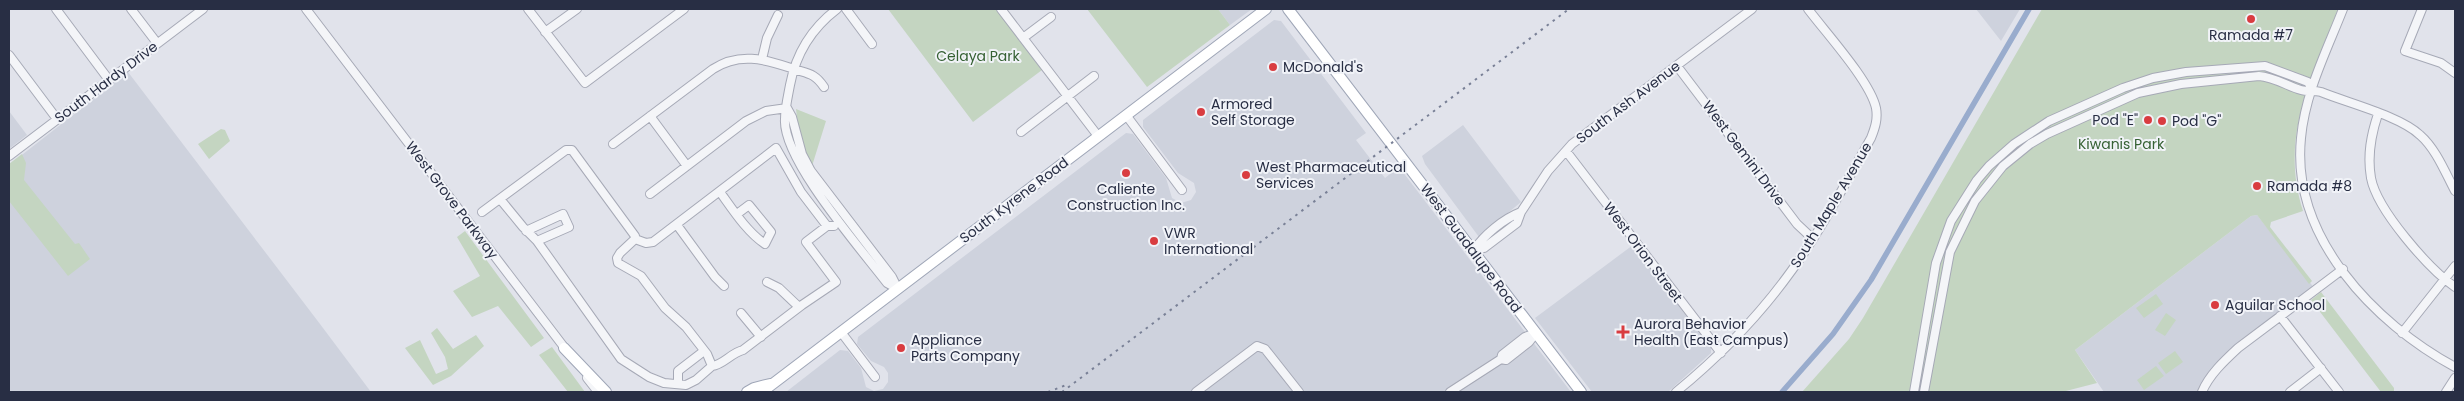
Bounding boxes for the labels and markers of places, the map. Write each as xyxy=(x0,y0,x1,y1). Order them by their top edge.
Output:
marker: Ramada #7 xyxy=(2245,13,2257,25)
place label: Ramada #7 xyxy=(2209,25,2293,45)
place label: McDonald's xyxy=(1283,57,1363,77)
marker: McDonald's xyxy=(1267,61,1279,73)
place label: Armored Self Storage xyxy=(1211,94,1295,130)
marker: Armored Self Storage xyxy=(1195,106,1207,118)
place label: Pod "E" xyxy=(2092,110,2138,130)
place label: Pod "G" xyxy=(2172,111,2221,131)
marker: Pod "E" xyxy=(2142,114,2154,126)
marker: Pod "G" xyxy=(2156,115,2168,127)
place label: West Pharmaceutical Services xyxy=(1256,157,1406,193)
marker: Caliente Construction Inc. xyxy=(1120,167,1132,179)
marker: West Pharmaceutical Services xyxy=(1240,169,1252,181)
place label: Ramada #8 xyxy=(2267,176,2352,196)
place label: Caliente Construction Inc. xyxy=(1067,179,1185,215)
marker: Ramada #8 xyxy=(2251,180,2263,192)
place label: VWR International xyxy=(1164,223,1253,259)
marker: VWR International xyxy=(1148,235,1160,247)
place label: Aguilar School xyxy=(2225,295,2325,315)
marker: Aguilar School xyxy=(2209,299,2221,311)
place label: Aurora Behavior Health (East Campus) xyxy=(1634,314,1789,350)
marker: Aurora Behavior Health (East Campus) xyxy=(1616,325,1630,339)
place label: Appliance Parts Company xyxy=(911,330,1020,366)
marker: Appliance Parts Company xyxy=(895,342,907,354)

